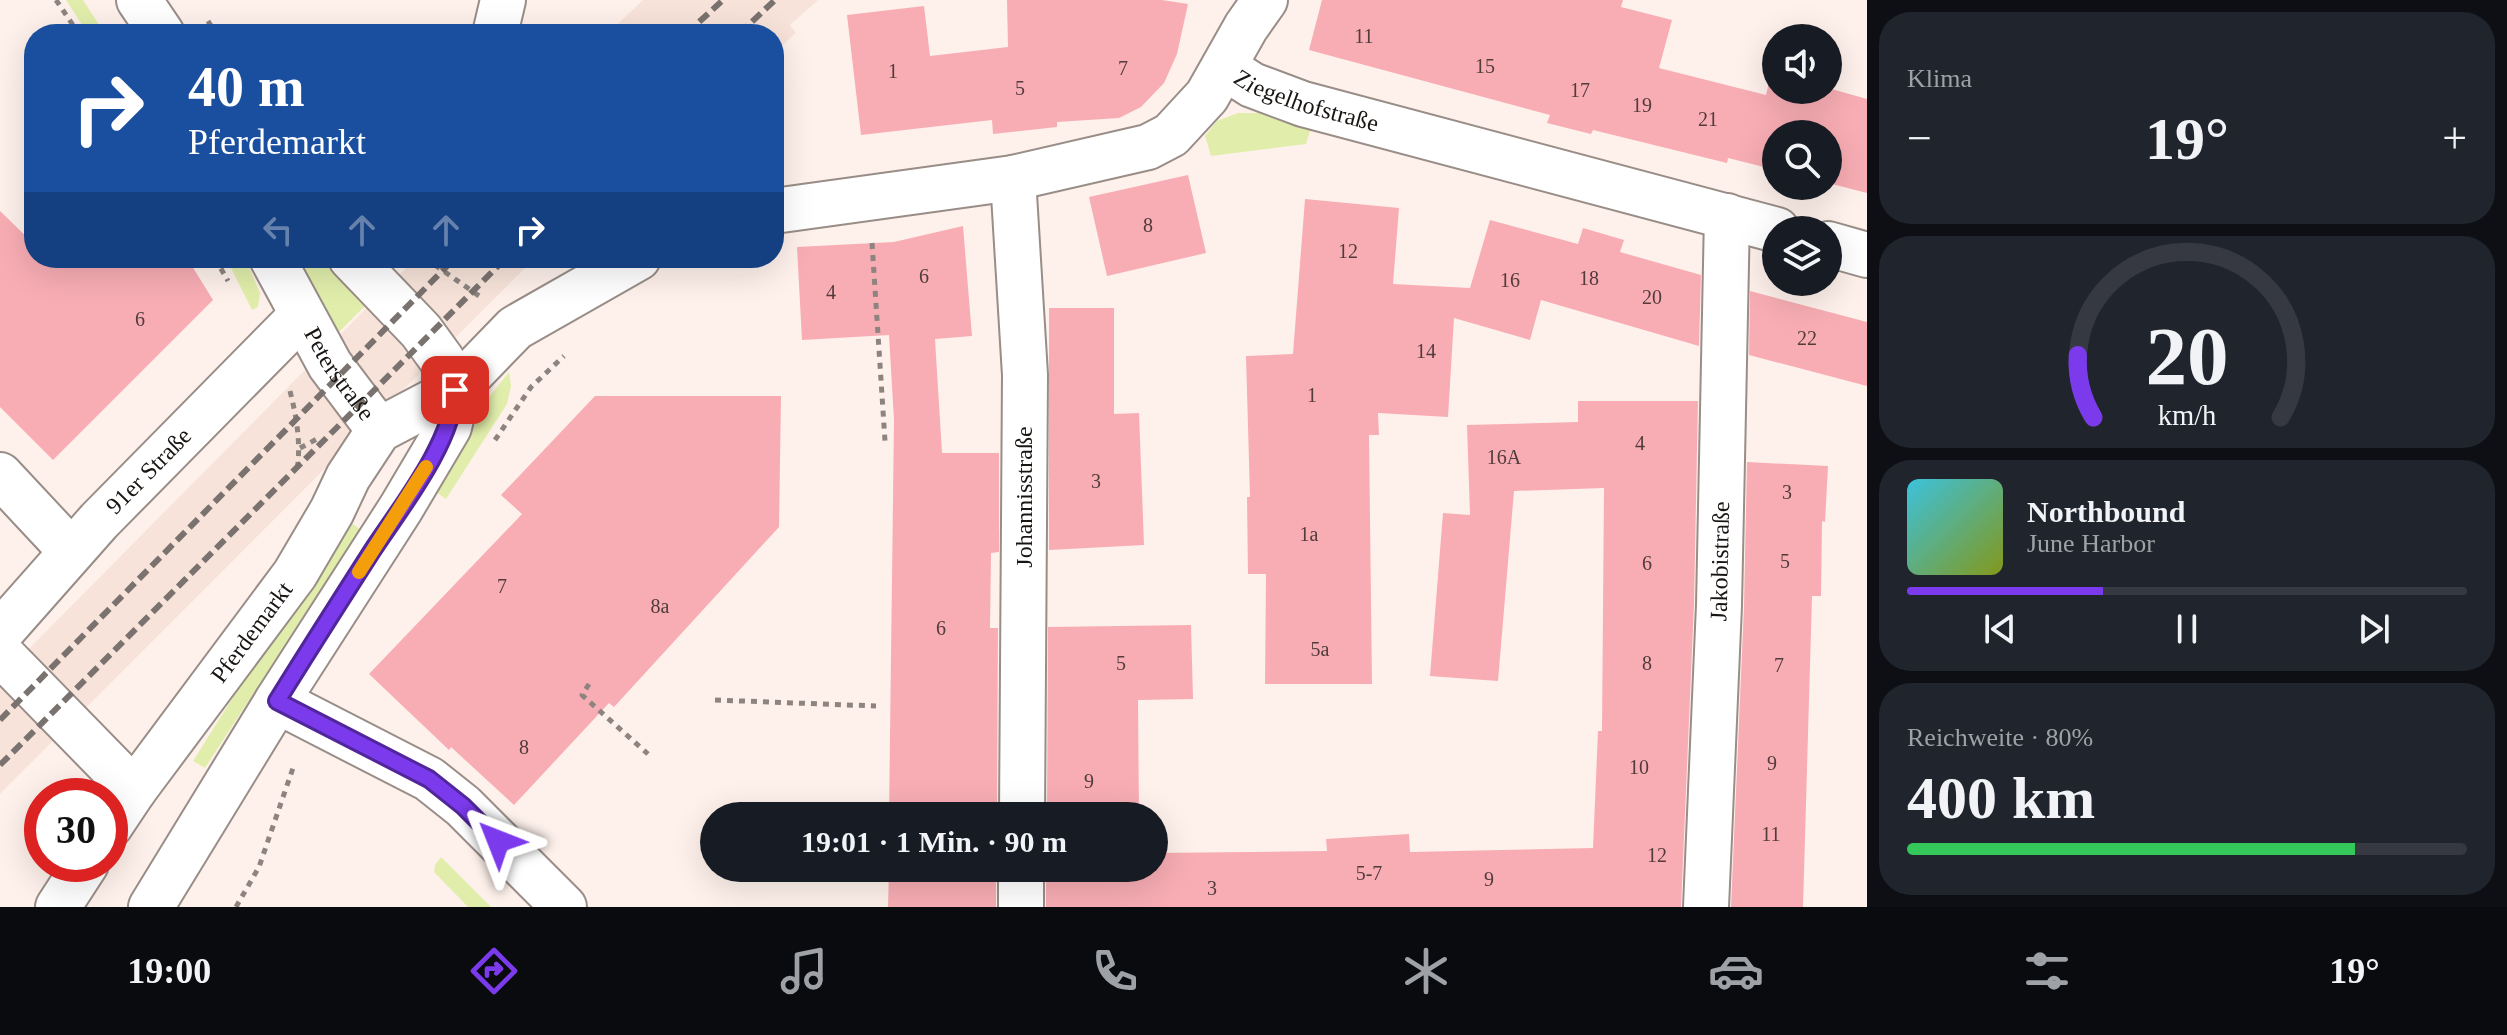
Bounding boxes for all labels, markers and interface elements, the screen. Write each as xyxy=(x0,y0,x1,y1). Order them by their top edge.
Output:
map controls xyxy=(1762,24,1842,296)
button: sound xyxy=(1762,24,1842,104)
house number: 11 xyxy=(1354,25,1374,47)
house number: 15 xyxy=(1475,55,1495,77)
icon: right xyxy=(56,56,160,160)
text: 40 m xyxy=(188,56,305,118)
house number: 7 xyxy=(1118,57,1128,79)
house number: 1 xyxy=(888,60,898,82)
street label: Ziegelhofstraße xyxy=(1229,64,1381,137)
text: Klima xyxy=(1907,64,1972,93)
house number: 5 xyxy=(1015,77,1025,99)
house number: 17 xyxy=(1570,79,1590,101)
house number: 19 xyxy=(1632,94,1652,116)
text: 19° xyxy=(2145,106,2229,172)
house number: 21 xyxy=(1698,108,1718,130)
text: − xyxy=(1907,114,1932,163)
text: + xyxy=(2442,114,2467,163)
button: search xyxy=(1762,120,1842,200)
text: Pferdemarkt xyxy=(188,122,366,162)
icon: left xyxy=(256,208,300,252)
icon: ahead xyxy=(340,208,384,252)
icon: ahead xyxy=(424,208,468,252)
icon: right xyxy=(508,208,552,252)
house number: 8 xyxy=(1143,214,1153,236)
button: layers xyxy=(1762,216,1842,296)
house number: 12 xyxy=(1338,240,1358,262)
house number: 6 xyxy=(919,265,929,287)
house number: 18 xyxy=(1579,267,1599,289)
house number: 16 xyxy=(1500,269,1520,291)
house number: 4 xyxy=(826,281,836,303)
house number: 20 xyxy=(1642,286,1662,308)
house number: 6 xyxy=(135,308,145,330)
text: 20 xyxy=(2145,309,2229,401)
street label: Peterstraße xyxy=(299,323,380,425)
house number: 22 xyxy=(1797,327,1817,349)
house number: 14 xyxy=(1416,340,1436,362)
pin xyxy=(421,356,489,424)
icon: arrive xyxy=(433,368,477,412)
house number: 1 xyxy=(1307,384,1317,406)
text: km/h xyxy=(2158,400,2216,431)
street label: 91er Straße xyxy=(101,422,196,519)
street label: Johannisstraße xyxy=(1011,426,1037,568)
house number: 4 xyxy=(1635,432,1645,454)
house number: 16A xyxy=(1487,446,1522,468)
house number: 3 xyxy=(1091,470,1101,492)
house number: 3 xyxy=(1782,481,1792,503)
text: Northbound xyxy=(2027,495,2185,528)
street label: Jakobistraße xyxy=(1705,501,1734,622)
house number: 1a xyxy=(1300,523,1319,545)
text: June Harbor xyxy=(2027,529,2155,558)
house number: 5 xyxy=(1780,550,1790,572)
house number: 6 xyxy=(1642,552,1652,574)
house number: 7 xyxy=(497,575,507,597)
street label: Pferdemarkt xyxy=(206,577,298,688)
house number: 8a xyxy=(651,595,670,617)
icon: previous xyxy=(1978,607,2022,651)
icon: pause xyxy=(2165,607,2209,651)
icon: next xyxy=(2352,607,2396,651)
house number: 6 xyxy=(936,617,946,639)
house number: 5a xyxy=(1311,638,1330,660)
house number: 5 xyxy=(1116,652,1126,674)
house number: 8 xyxy=(1642,652,1652,674)
house number: 7 xyxy=(1774,654,1784,676)
text: Reichweite · 80% xyxy=(1907,723,2093,752)
house number: 8 xyxy=(519,736,529,758)
house number: 9 xyxy=(1767,752,1777,774)
house number: 10 xyxy=(1629,756,1649,778)
text: 400 km xyxy=(1907,765,2095,831)
house number: 9 xyxy=(1084,770,1094,792)
speed limit sign: 30 xyxy=(24,778,128,882)
position arrow xyxy=(456,799,540,883)
house number: 11 xyxy=(1761,823,1781,845)
text: 19:01 · 1 Min. · 90 m xyxy=(801,825,1067,858)
house number: 12 xyxy=(1647,844,1667,866)
house number: 5-7 xyxy=(1356,862,1382,884)
house number: 9 xyxy=(1484,868,1494,890)
house number: 3 xyxy=(1207,877,1217,899)
icon: directions xyxy=(466,943,522,999)
icon: music xyxy=(776,943,832,999)
icon: phone xyxy=(1087,943,1143,999)
icon: climate xyxy=(1398,943,1454,999)
icon: car xyxy=(1708,943,1764,999)
icon: filters xyxy=(2019,943,2075,999)
text: 19:00 xyxy=(127,951,211,991)
text: 19° xyxy=(2329,951,2380,991)

